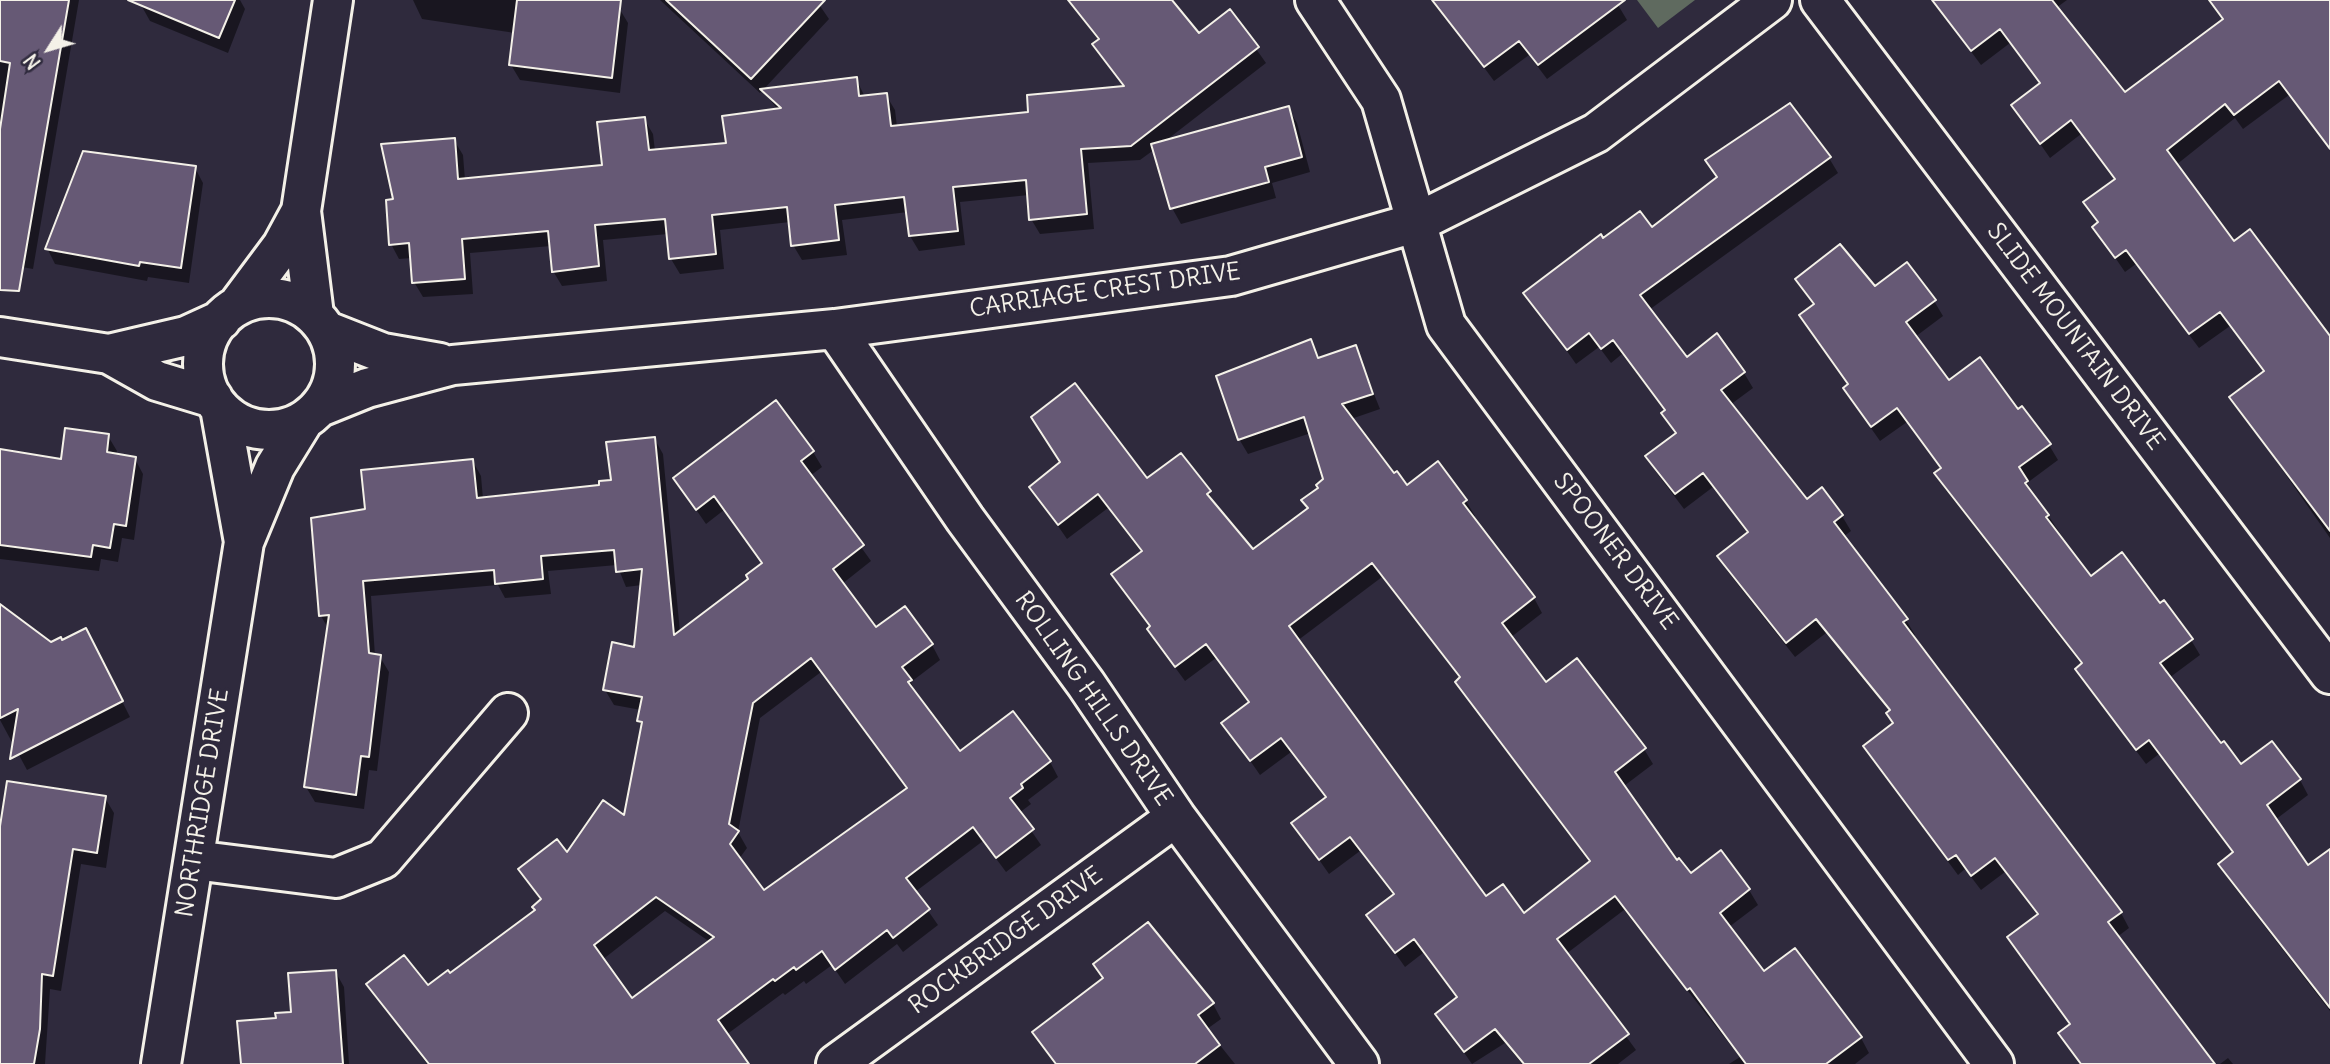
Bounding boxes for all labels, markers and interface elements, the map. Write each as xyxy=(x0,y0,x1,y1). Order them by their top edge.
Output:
north arrow xyxy=(14,14,84,84)
text: N xyxy=(19,49,46,74)
street label: SLIDE MOUNTAIN DRIVE xyxy=(1980,218,2170,456)
street label: CARRIAGE CREST DRIVE xyxy=(968,258,1242,324)
street label: SPOONER DRIVE xyxy=(1547,468,1683,636)
street label: ROLLING HILLS DRIVE xyxy=(1008,586,1178,812)
street label: NORTHRIDGE DRIVE xyxy=(171,686,235,920)
street label: ROCKBRIDGE DRIVE xyxy=(904,861,1108,1021)

